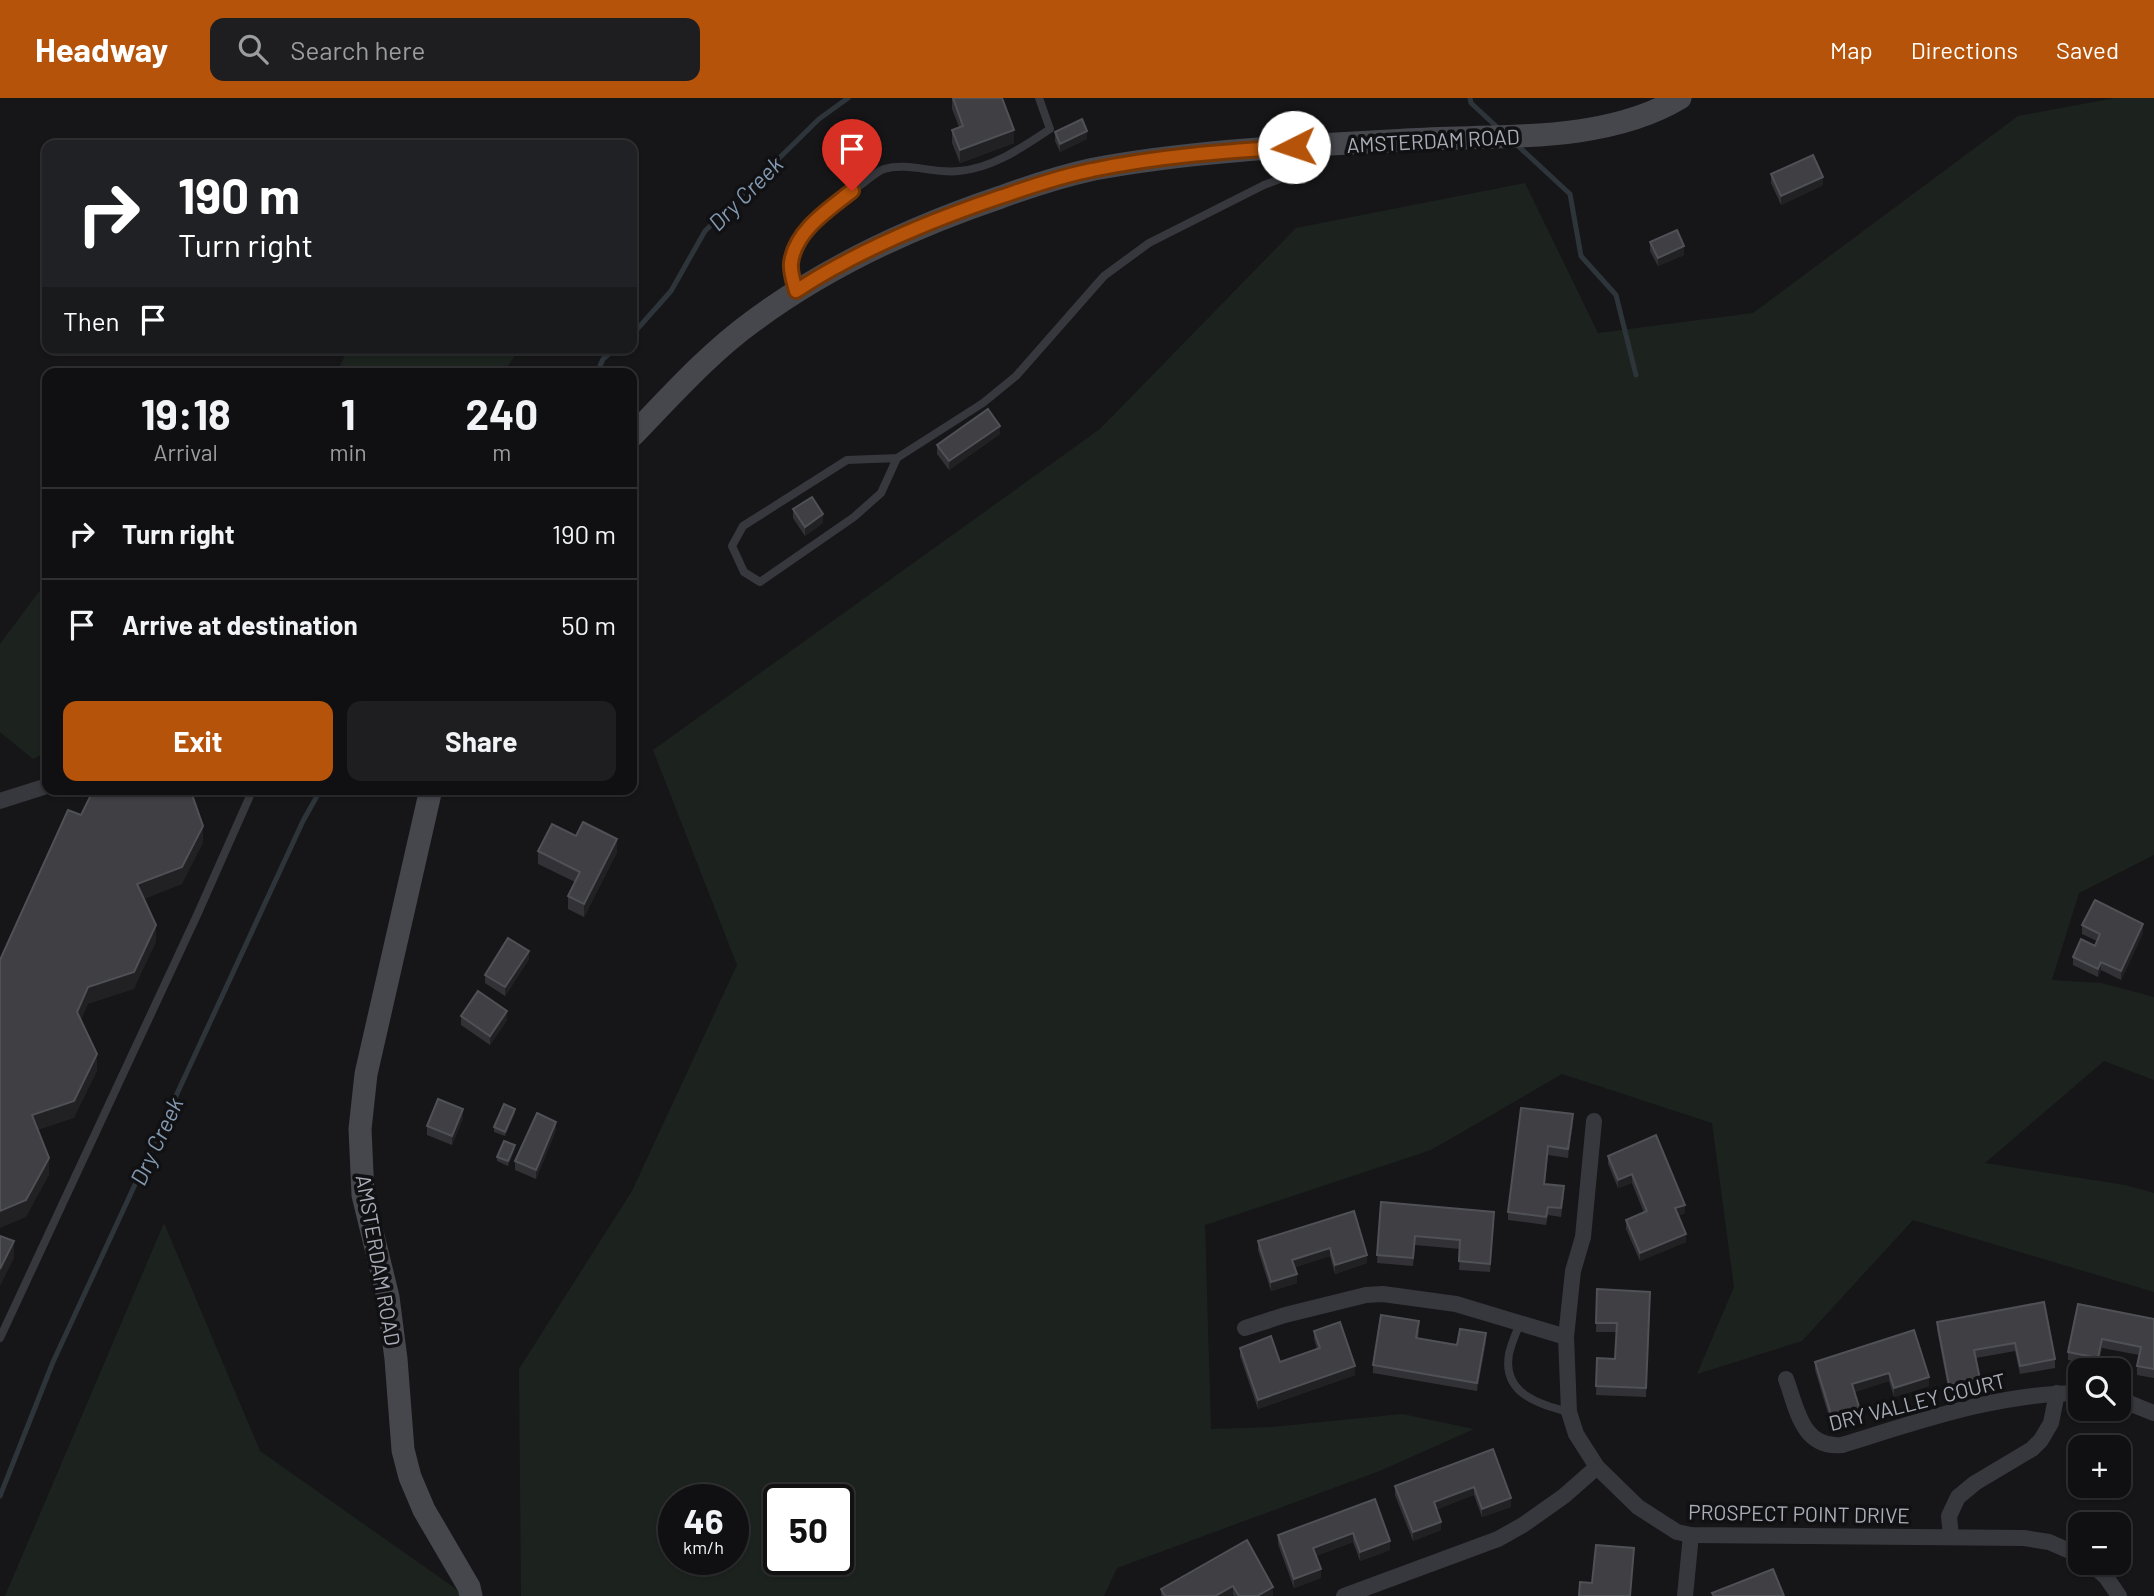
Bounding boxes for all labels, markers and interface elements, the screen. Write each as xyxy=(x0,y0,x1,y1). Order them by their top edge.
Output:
search box xyxy=(210,18,700,81)
text: Headway xyxy=(35,29,168,69)
icon: search xyxy=(234,30,272,68)
text: Search here xyxy=(290,34,425,65)
text: Map xyxy=(1830,35,1873,64)
text: Directions xyxy=(1911,35,2018,64)
text: Saved xyxy=(2056,35,2119,64)
position arrow xyxy=(1257,110,1331,184)
pin xyxy=(822,119,882,191)
street label: AMSTERDAM ROAD xyxy=(1346,123,1520,157)
icon: arrive xyxy=(833,130,871,168)
water label: Dry Creek xyxy=(702,150,788,236)
text: 190 m xyxy=(178,165,300,224)
icon: right xyxy=(63,168,154,259)
text: Turn right xyxy=(178,225,313,263)
icon: arrive xyxy=(134,301,172,339)
text: Then xyxy=(63,305,120,336)
text: 19:18 xyxy=(141,388,231,438)
text: 1 xyxy=(341,388,356,438)
text: 240 xyxy=(465,388,538,438)
text: Arrival xyxy=(154,438,218,466)
text: min xyxy=(329,438,367,466)
text: m xyxy=(492,438,511,466)
icon: right xyxy=(63,515,101,553)
text: Turn right xyxy=(122,518,235,549)
text: 190 m xyxy=(552,518,616,549)
icon: arrive xyxy=(63,606,101,644)
text: Arrive at destination xyxy=(122,609,358,640)
text: 50 m xyxy=(561,609,616,640)
button: Exit xyxy=(63,701,333,781)
button: Share xyxy=(347,701,616,781)
water label: Dry Creek xyxy=(123,1093,189,1189)
street label: AMSTERDAM ROAD xyxy=(352,1173,406,1347)
map controls xyxy=(2068,1358,2131,1575)
button: search xyxy=(2068,1358,2131,1421)
street label: DRY VALLEY COURT xyxy=(1826,1367,2008,1435)
button: + xyxy=(2068,1435,2131,1498)
speed limit sign: 50 xyxy=(763,1484,854,1575)
text: 46 xyxy=(684,1499,723,1541)
street label: PROSPECT POINT DRIVE xyxy=(1688,1499,1910,1527)
button: − xyxy=(2068,1512,2131,1575)
text: km/h xyxy=(683,1536,724,1558)

